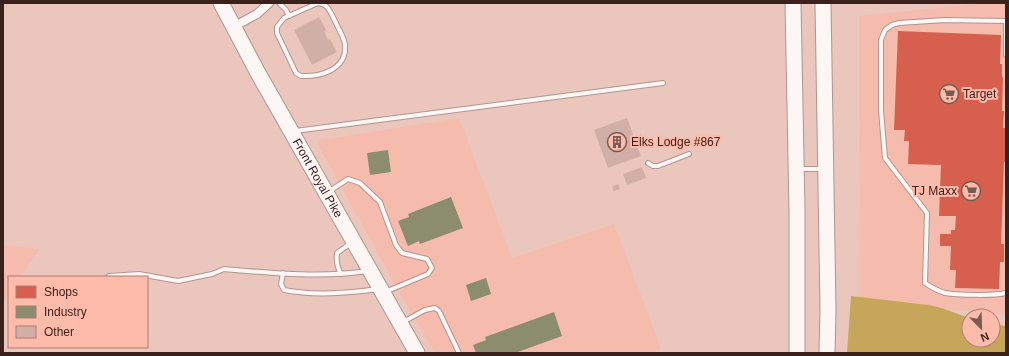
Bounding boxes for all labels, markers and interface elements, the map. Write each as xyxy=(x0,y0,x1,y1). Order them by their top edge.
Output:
supermarket icon: Target xyxy=(938,83,960,105)
place label: Target xyxy=(963,87,997,101)
building icon: Elks Lodge #867 xyxy=(606,131,628,153)
place label: Elks Lodge #867 xyxy=(631,135,721,149)
street label: Front Royal Pike xyxy=(290,136,346,220)
supermarket icon: TJ Maxx xyxy=(960,180,982,202)
place label: TJ Maxx xyxy=(912,184,957,198)
legend xyxy=(8,276,148,348)
text: Shops xyxy=(44,285,78,299)
text: Industry xyxy=(44,305,87,319)
north arrow xyxy=(961,308,1001,348)
text: Other xyxy=(44,325,74,339)
text: N xyxy=(979,330,991,344)

